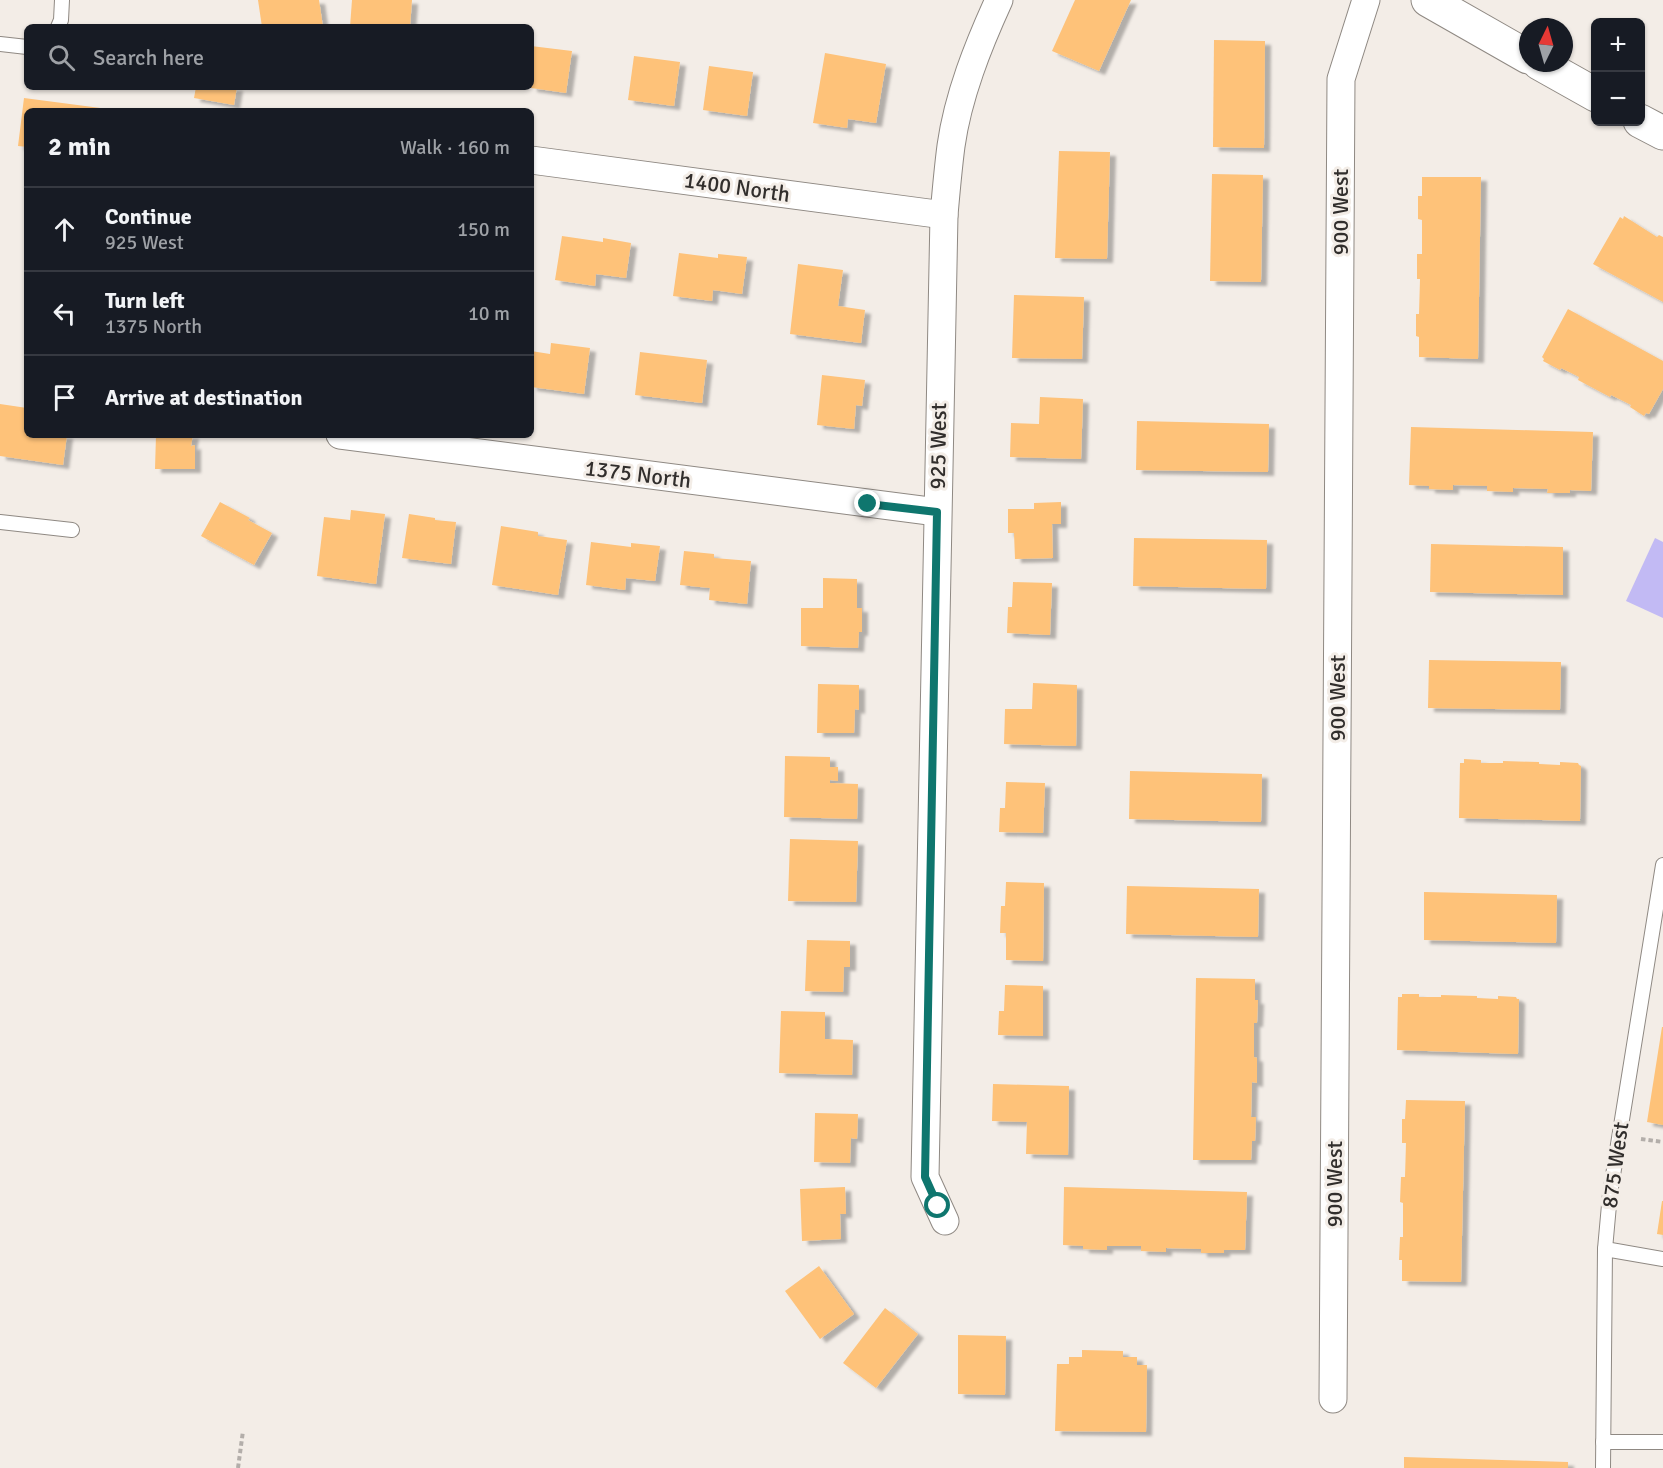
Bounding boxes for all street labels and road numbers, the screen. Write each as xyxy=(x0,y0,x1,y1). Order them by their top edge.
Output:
street label: 1400 North xyxy=(682,166,792,208)
street label: 900 West xyxy=(1327,168,1354,255)
street label: 925 West xyxy=(924,402,952,490)
street label: 1375 North xyxy=(583,454,693,494)
street label: 900 West xyxy=(1324,654,1351,741)
street label: 875 West xyxy=(1596,1120,1634,1210)
street label: 900 West xyxy=(1321,1140,1348,1227)

